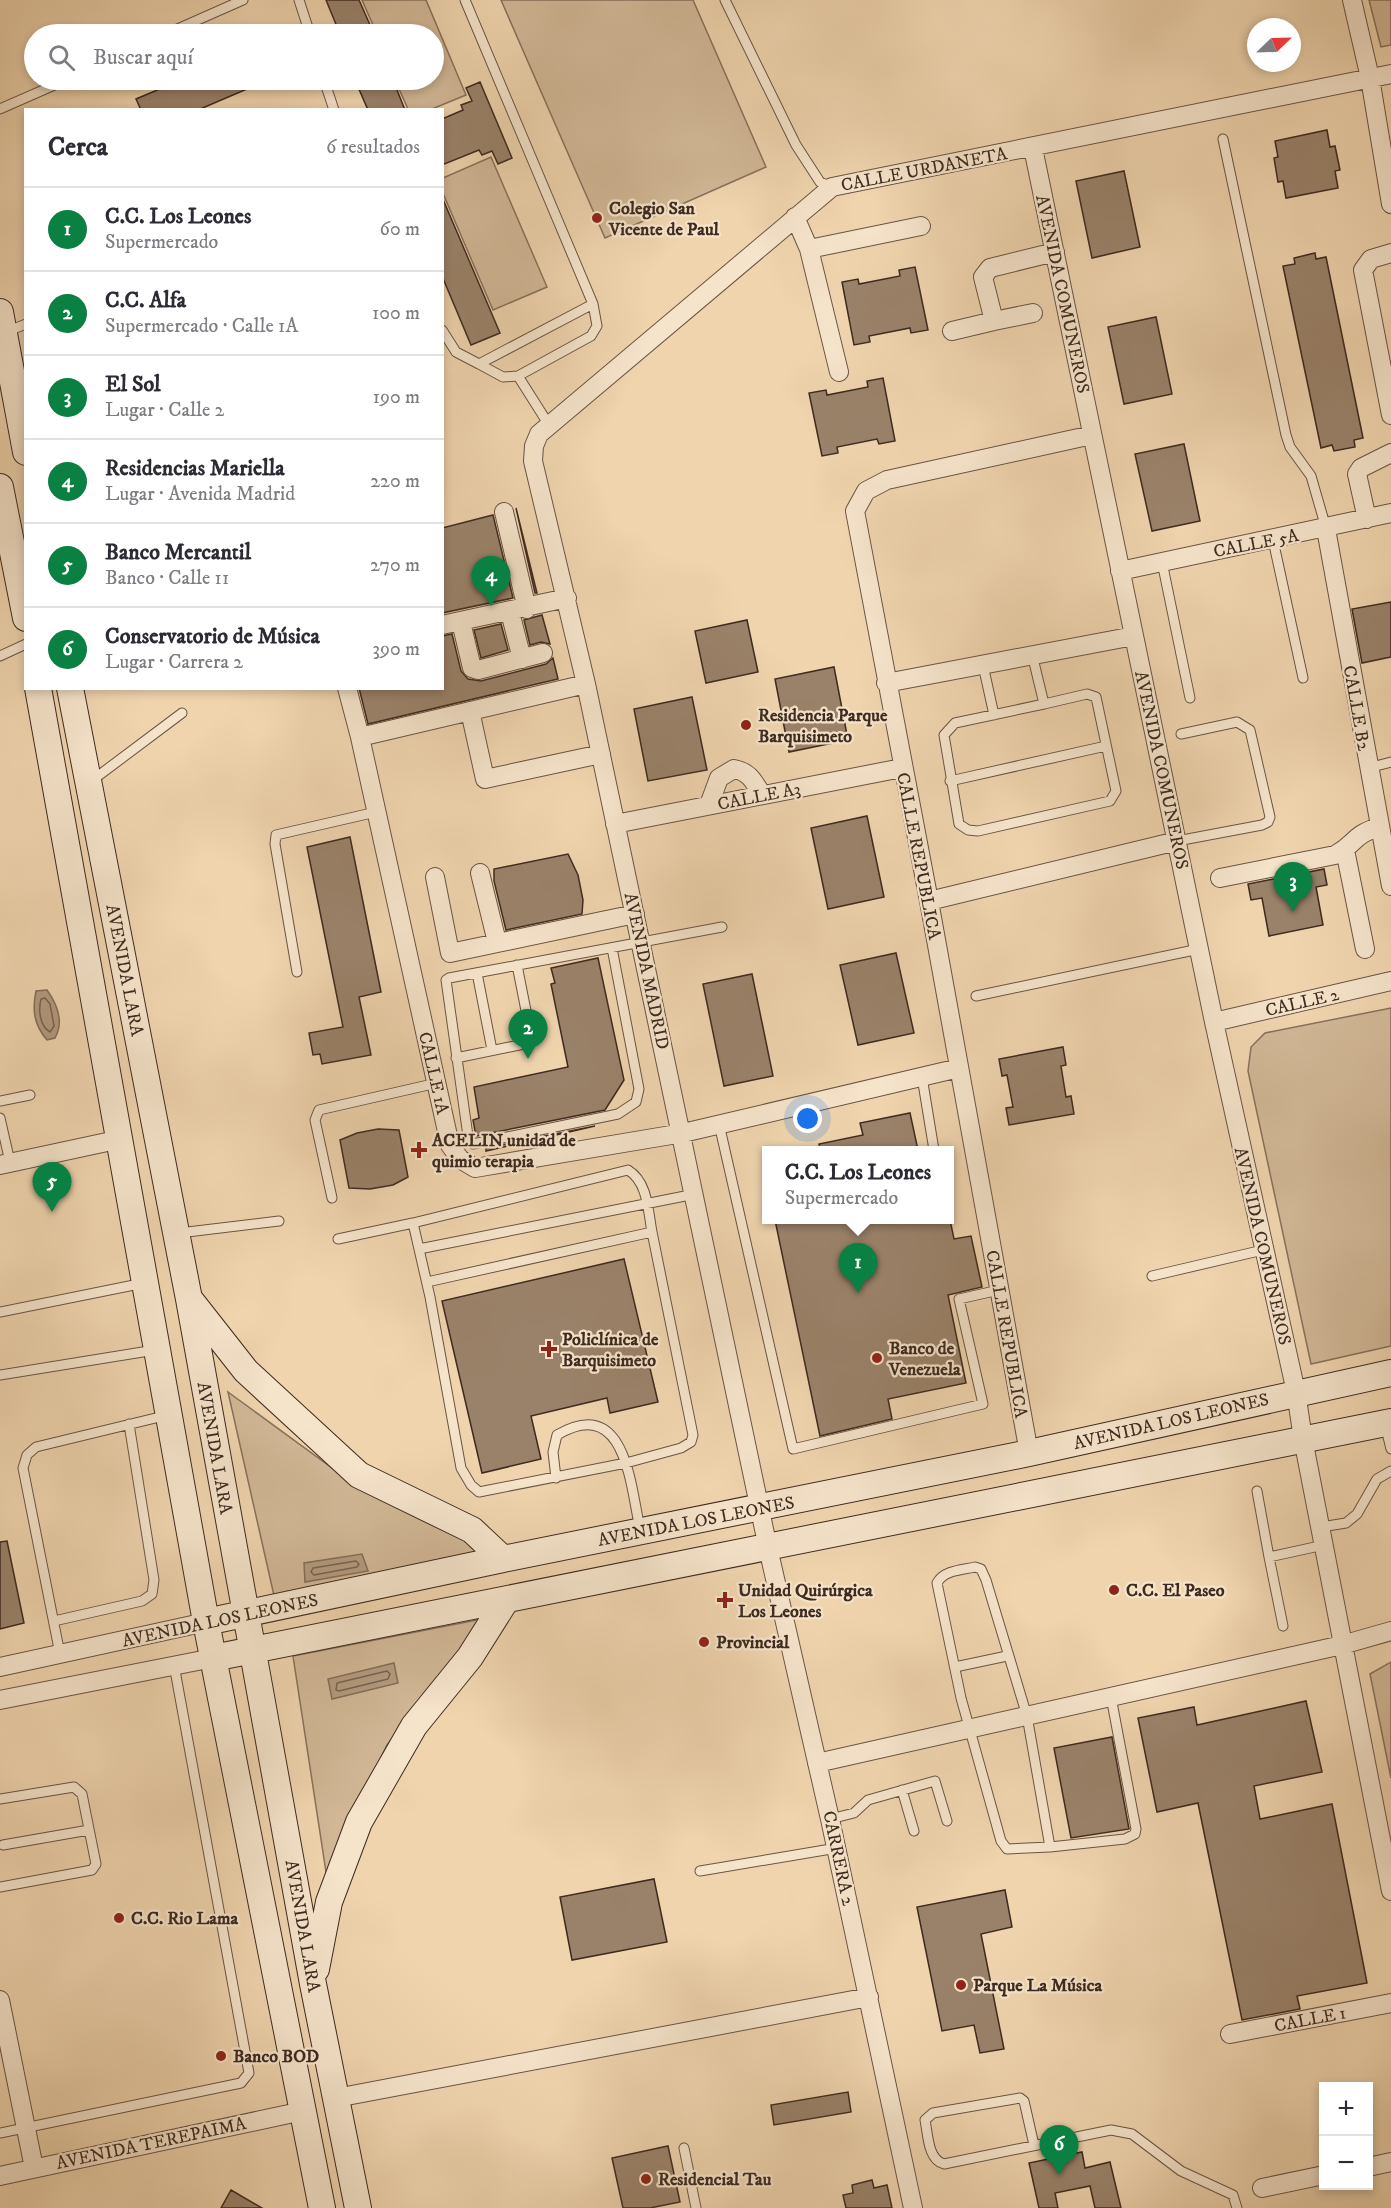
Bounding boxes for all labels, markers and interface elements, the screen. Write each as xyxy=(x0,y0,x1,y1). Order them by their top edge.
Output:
north arrow xyxy=(1247,18,1301,72)
search box xyxy=(24,24,444,90)
icon: search xyxy=(45,41,78,74)
text: Buscar aquí xyxy=(93,44,193,71)
text: Cerca xyxy=(48,131,108,164)
text: 6 resultados xyxy=(326,135,420,160)
street label: CALLE URDANETA xyxy=(839,143,1010,197)
street label: AVENIDA COMUNEROS xyxy=(1030,193,1094,395)
place label: Colegio San Vicente de Paul xyxy=(608,198,720,241)
text: C.C. Los Leones xyxy=(105,203,251,230)
marker: Colegio San Vicente de Paul xyxy=(590,211,604,225)
text: 1 xyxy=(64,217,71,242)
text: 60 m xyxy=(380,217,420,242)
text: Supermercado xyxy=(105,230,218,255)
text: C.C. Alfa xyxy=(105,287,186,314)
text: 2 xyxy=(63,301,72,326)
text: 100 m xyxy=(372,301,420,326)
text: Supermercado · Calle 1A xyxy=(105,314,298,339)
text: El Sol xyxy=(105,371,161,398)
text: 3 xyxy=(64,385,71,410)
text: 190 m xyxy=(373,385,420,410)
text: Lugar · Calle 2 xyxy=(105,398,224,423)
text: Residencias Mariella xyxy=(105,455,285,482)
text: 4 xyxy=(62,469,73,494)
text: 220 m xyxy=(370,469,420,494)
text: Lugar · Avenida Madrid xyxy=(105,482,295,507)
street label: CALLE 5A xyxy=(1212,525,1301,563)
text: Banco Mercantil xyxy=(105,539,251,566)
text: 5 xyxy=(63,553,72,578)
text: 270 m xyxy=(370,553,420,578)
pin: 4 xyxy=(472,556,510,606)
text: Banco · Calle 11 xyxy=(105,566,229,591)
text: Conservatorio de Música xyxy=(105,623,320,650)
text: 6 xyxy=(62,637,73,662)
text: 390 m xyxy=(372,637,420,662)
text: Lugar · Carrera 2 xyxy=(105,650,243,675)
street label: CALLE B2 xyxy=(1338,664,1374,753)
street label: AVENIDA COMUNEROS xyxy=(1129,669,1193,871)
place label: Residencia Parque Barquisimeto xyxy=(758,705,888,748)
marker: Residencia Parque Barquisimeto xyxy=(739,718,753,732)
street label: CALLE REPUBLICA xyxy=(891,771,945,942)
street label: CALLE A3 xyxy=(716,778,803,816)
pin: 3 xyxy=(1274,862,1312,912)
street label: AVENIDA MADRID xyxy=(619,891,673,1052)
street label: AVENIDA LARA xyxy=(100,902,148,1039)
street label: CALLE 2 xyxy=(1263,984,1341,1022)
pin: 2 xyxy=(508,1010,548,1059)
street label: CALLE 1A xyxy=(413,1030,453,1117)
your location xyxy=(793,1104,822,1133)
place label: ACELIN unidad de quimio terapia xyxy=(431,1130,576,1173)
marker: ACELIN unidad de quimio terapia xyxy=(410,1141,428,1159)
street label: AVENIDA COMUNEROS xyxy=(1229,1145,1295,1347)
popup xyxy=(762,1146,954,1224)
text: C.C. Los Leones xyxy=(785,1159,931,1186)
pin: 5 xyxy=(32,1162,72,1212)
text: Supermercado xyxy=(785,1186,898,1211)
pin: 1 xyxy=(838,1244,878,1293)
street label: CALLE REPUBLICA xyxy=(980,1249,1032,1420)
place label: Policlínica de Barquisimeto xyxy=(562,1329,659,1372)
place label: Banco de Venezuela xyxy=(888,1338,961,1381)
marker: Policlínica de Barquisimeto xyxy=(540,1340,558,1358)
marker: Banco de Venezuela xyxy=(870,1351,884,1365)
street label: AVENIDA LARA xyxy=(192,1380,237,1517)
street label: AVENIDA LOS LEONES xyxy=(1071,1389,1271,1455)
street label: AVENIDA LOS LEONES xyxy=(596,1492,796,1552)
place label: Unidad Quirúrgica Los Leones xyxy=(738,1580,873,1623)
place label: C.C. El Paseo xyxy=(1126,1580,1225,1602)
marker: C.C. El Paseo xyxy=(1107,1583,1121,1597)
street label: AVENIDA LOS LEONES xyxy=(120,1589,320,1653)
marker: Unidad Quirúrgica Los Leones xyxy=(716,1591,734,1609)
place label: Provincial xyxy=(716,1632,790,1654)
marker: Provincial xyxy=(697,1635,711,1649)
street label: CARRERA 2 xyxy=(817,1809,859,1908)
street label: AVENIDA LARA xyxy=(280,1858,325,1995)
place label: C.C. Rio Lama xyxy=(131,1908,239,1930)
marker: C.C. Rio Lama xyxy=(112,1911,126,1925)
place label: Parque La Música xyxy=(973,1975,1102,1997)
marker: Parque La Música xyxy=(954,1978,968,1992)
street label: CALLE 1 xyxy=(1272,2002,1348,2038)
place label: Banco BOD xyxy=(233,2046,319,2068)
marker: Banco BOD xyxy=(214,2049,228,2063)
map controls xyxy=(1319,2082,1373,2190)
button: + xyxy=(1319,2082,1373,2136)
street label: AVENIDA TEREPAIMA xyxy=(54,2113,249,2175)
pin: 6 xyxy=(1040,2126,1078,2175)
button: − xyxy=(1319,2136,1373,2190)
place label: Residencial Tau xyxy=(658,2169,772,2191)
marker: Residencial Tau xyxy=(639,2172,653,2186)

